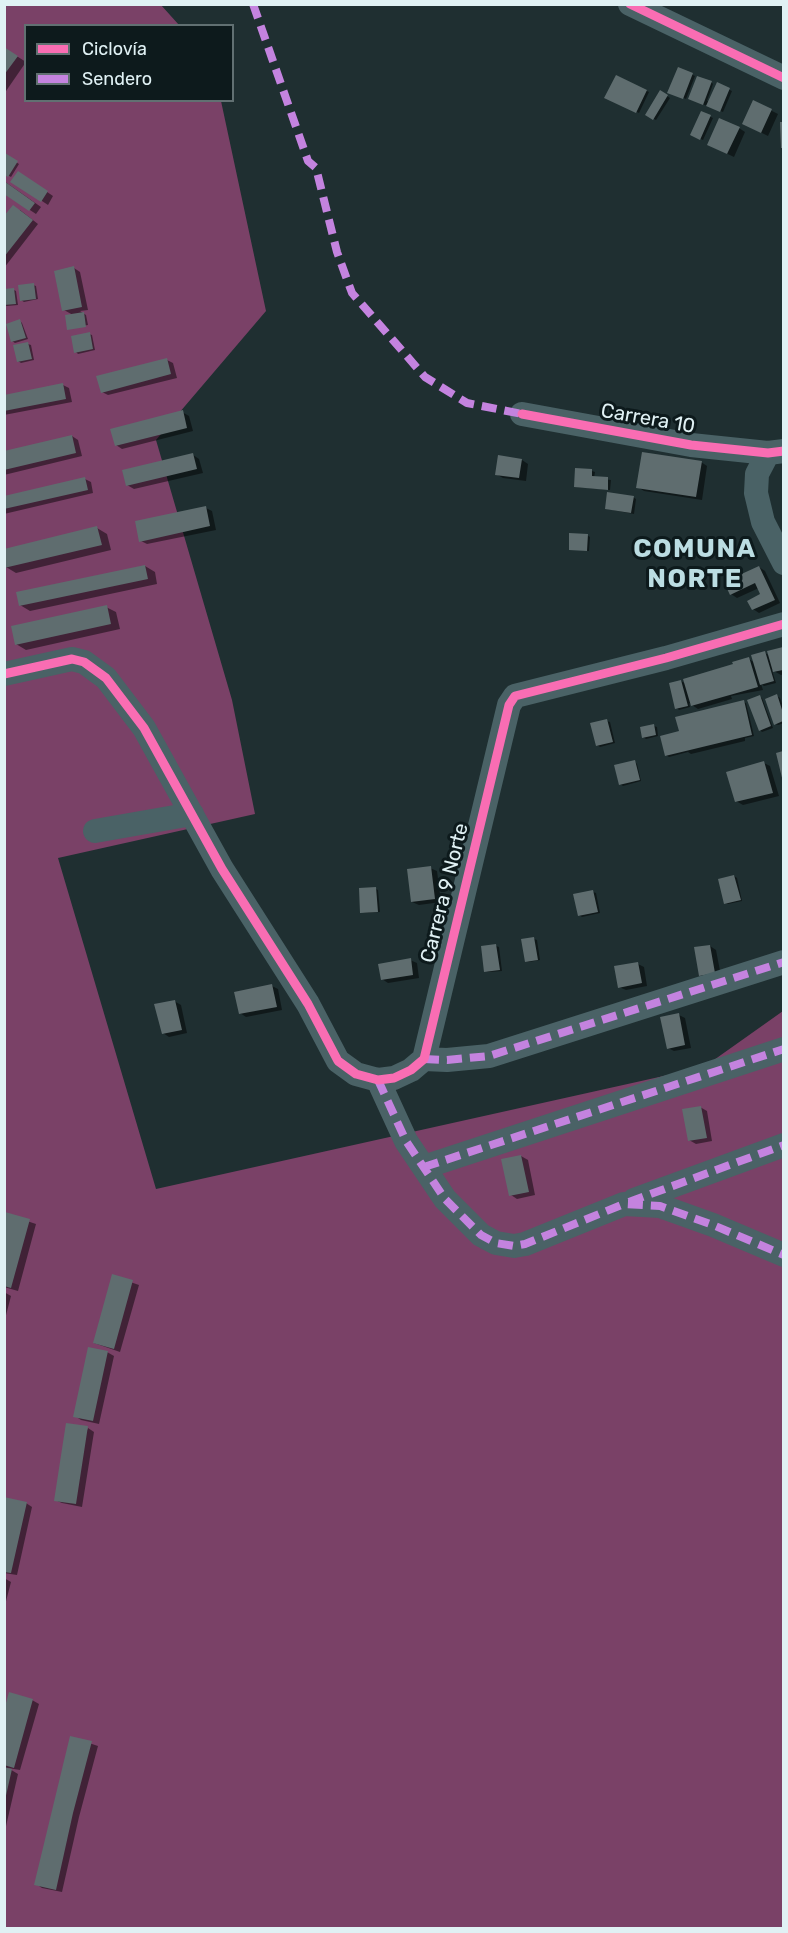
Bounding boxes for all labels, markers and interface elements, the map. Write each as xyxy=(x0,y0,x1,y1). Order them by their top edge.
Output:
legend xyxy=(24,24,234,102)
text: Ciclovía xyxy=(82,38,147,60)
text: Sendero xyxy=(82,68,152,90)
street label: Carrera 10 xyxy=(599,399,697,439)
district label: COMUNA NORTE xyxy=(633,533,757,594)
street label: Carrera 9 Norte xyxy=(416,821,474,965)

